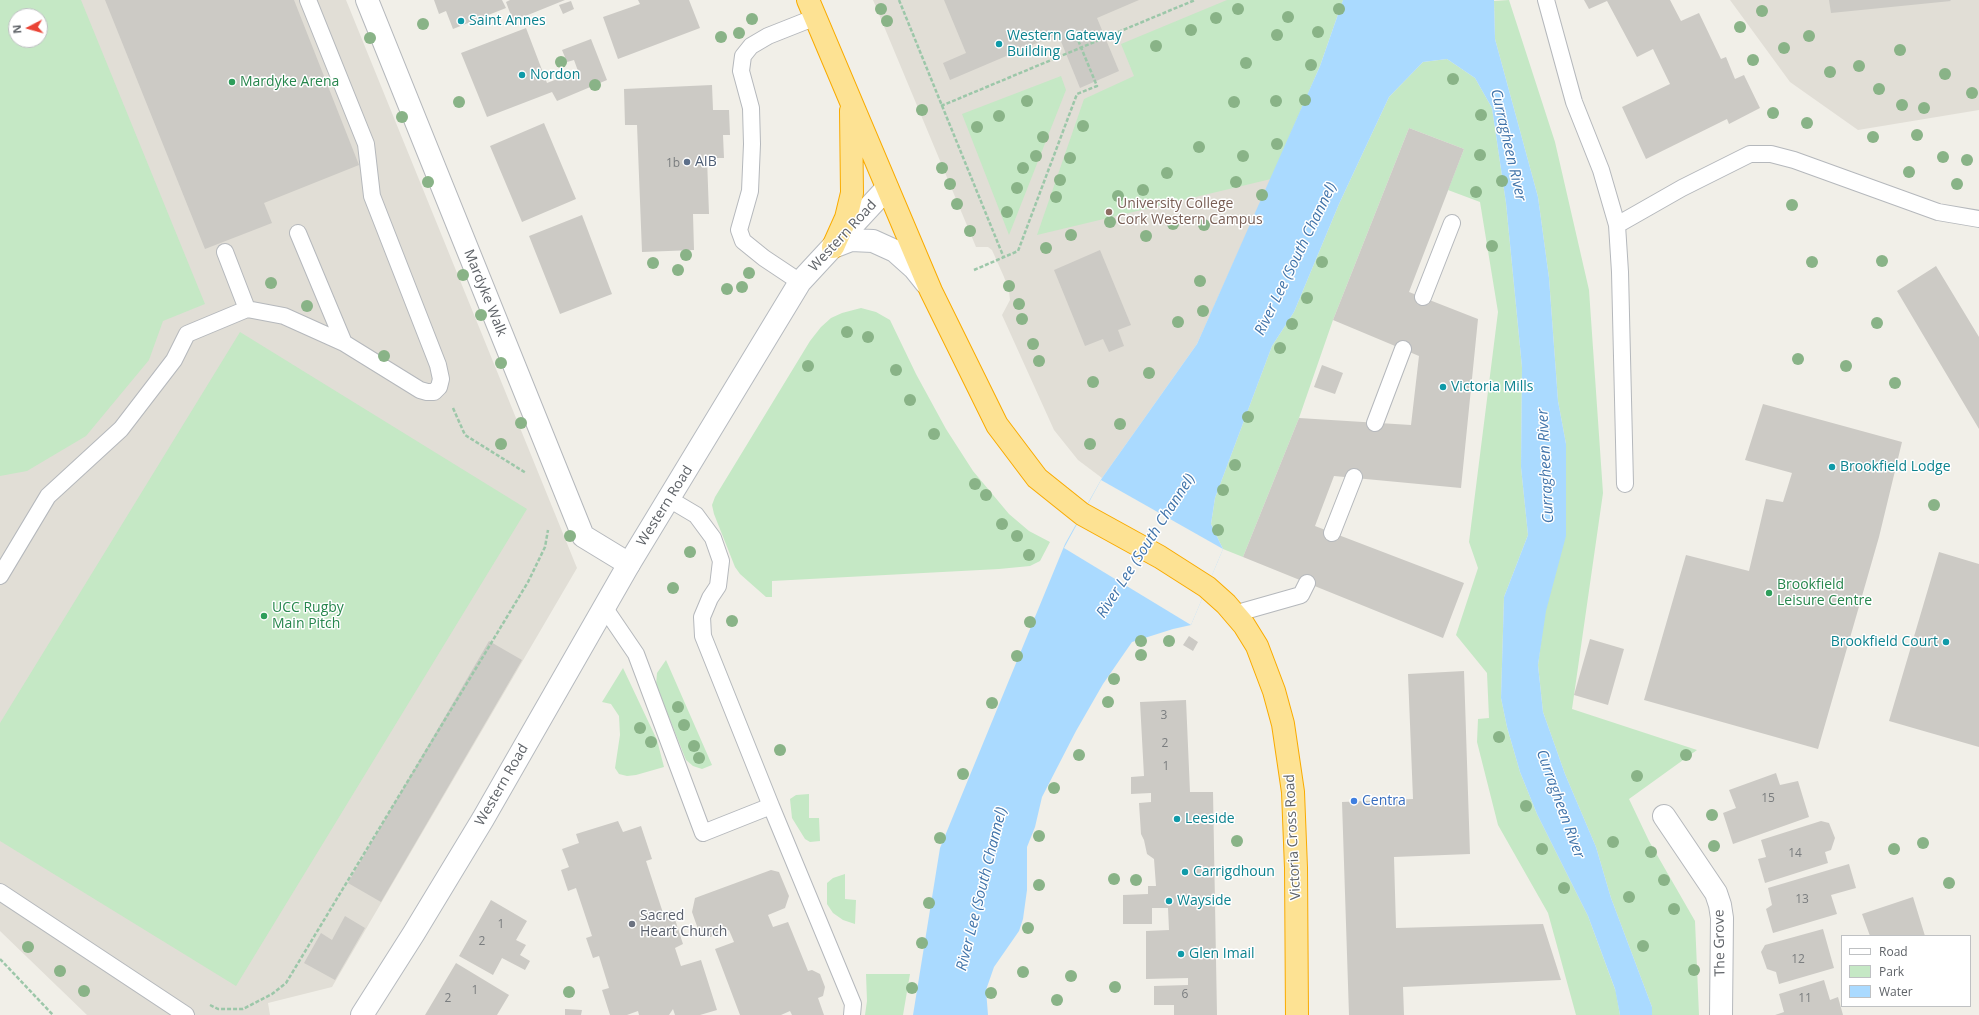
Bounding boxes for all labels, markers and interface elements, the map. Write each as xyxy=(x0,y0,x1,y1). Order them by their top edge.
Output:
north arrow xyxy=(8,8,48,48)
place label: Saint Annes xyxy=(469,13,546,29)
marker: Saint Annes xyxy=(456,16,466,26)
text: N xyxy=(9,24,24,34)
place label: Western Gateway Building xyxy=(1007,28,1122,60)
marker: Western Gateway Building xyxy=(994,39,1004,49)
place label: Nordon xyxy=(530,67,580,83)
marker: Nordon xyxy=(517,70,527,80)
place label: Mardyke Arena xyxy=(240,74,339,90)
marker: Mardyke Arena xyxy=(227,77,237,87)
water label: Curragheen River xyxy=(1486,87,1530,203)
place label: AIB xyxy=(695,154,717,170)
house number: 1b xyxy=(666,157,680,171)
marker: AIB xyxy=(682,157,692,167)
water label: River Lee (South Channel) xyxy=(1251,180,1341,338)
place label: University College Cork Western Campus xyxy=(1117,196,1263,228)
street label: Western Road xyxy=(806,197,880,275)
marker: University College Cork Western Campus xyxy=(1104,207,1114,217)
street label: Mardyke Walk xyxy=(460,247,510,339)
place label: Victoria Mills xyxy=(1451,379,1534,395)
marker: Victoria Mills xyxy=(1438,382,1448,392)
water label: Curragheen River xyxy=(1534,408,1558,524)
place label: Brookfield Lodge xyxy=(1840,459,1951,475)
marker: Brookfield Lodge xyxy=(1827,462,1837,472)
street label: Western Road xyxy=(634,463,696,549)
water label: River Lee (South Channel) xyxy=(1093,471,1199,621)
place label: Brookfield Leisure Centre xyxy=(1777,577,1872,610)
marker: Brookfield Leisure Centre xyxy=(1764,588,1774,598)
place label: UCC Rugby Main Pitch xyxy=(272,600,344,632)
marker: UCC Rugby Main Pitch xyxy=(259,611,269,621)
place label: Brookfield Court xyxy=(1831,634,1938,650)
marker: Brookfield Court xyxy=(1941,637,1951,647)
house number: 3 xyxy=(1161,709,1167,723)
house number: 2 xyxy=(1162,737,1168,751)
street label: Western Road xyxy=(472,741,532,829)
water label: Curragheen River xyxy=(1532,747,1588,861)
house number: 1 xyxy=(1163,760,1169,774)
street label: Victoria Cross Road xyxy=(1281,774,1305,900)
house number: 15 xyxy=(1761,792,1775,806)
place label: Centra xyxy=(1362,793,1406,809)
marker: Centra xyxy=(1349,796,1359,806)
water label: River Lee (South Channel) xyxy=(953,805,1011,973)
place label: Leeside xyxy=(1185,811,1235,827)
marker: Leeside xyxy=(1172,814,1182,824)
house number: 14 xyxy=(1788,847,1802,861)
place label: Carrigdhoun xyxy=(1193,864,1275,880)
marker: Carrigdhoun xyxy=(1180,867,1190,877)
place label: Wayside xyxy=(1177,893,1231,909)
house number: 13 xyxy=(1795,893,1809,907)
marker: Wayside xyxy=(1164,896,1174,906)
place label: Sacred Heart Church xyxy=(640,908,727,940)
street label: The Grove xyxy=(1711,909,1729,977)
house number: 1 xyxy=(498,918,504,932)
marker: Sacred Heart Church xyxy=(627,919,637,929)
house number: 2 xyxy=(479,935,485,949)
legend xyxy=(1841,935,1971,1007)
text: Road xyxy=(1879,943,1908,960)
place label: Glen Imail xyxy=(1189,946,1255,962)
marker: Glen Imail xyxy=(1176,949,1186,959)
house number: 12 xyxy=(1791,953,1805,967)
text: Park xyxy=(1879,963,1904,980)
text: Water xyxy=(1879,983,1913,1000)
house number: 1 xyxy=(472,984,478,998)
house number: 6 xyxy=(1182,988,1188,1002)
house number: 2 xyxy=(445,992,451,1006)
house number: 11 xyxy=(1798,992,1812,1006)

